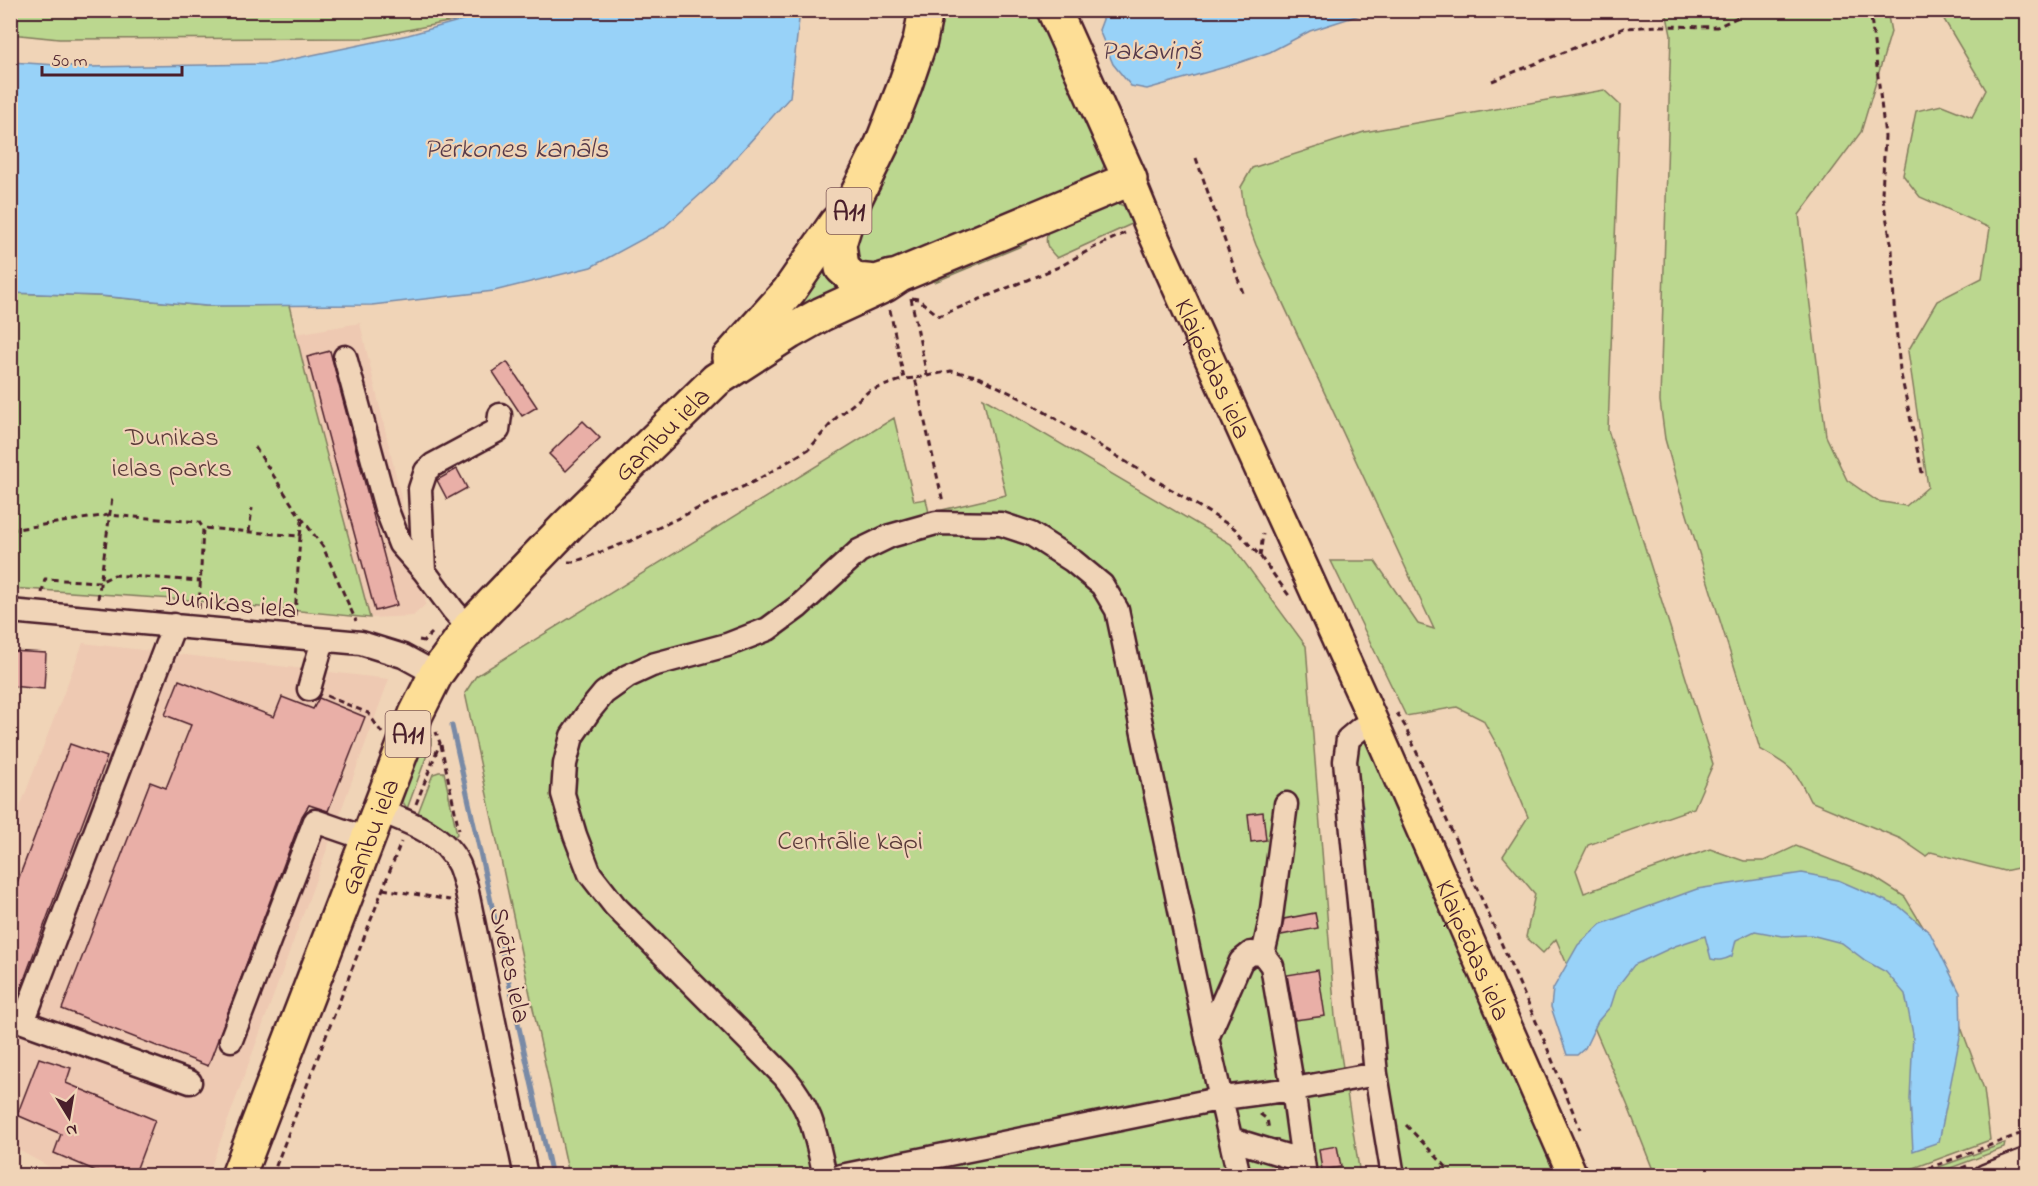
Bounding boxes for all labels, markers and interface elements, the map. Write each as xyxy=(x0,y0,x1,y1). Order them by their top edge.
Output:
water label: Pakaviņš xyxy=(1101,32,1202,73)
scale bar xyxy=(42,39,182,77)
text: 50 m xyxy=(51,49,88,75)
water label: Pērkones kanāls xyxy=(424,130,609,171)
road number: A11 xyxy=(826,188,872,234)
street label: Klaipēdas iela xyxy=(1163,293,1260,446)
street label: Ganību iela xyxy=(606,379,720,492)
park label: Dunikas ielas parks xyxy=(112,419,232,489)
street label: Dunikas iela xyxy=(158,578,299,631)
road number: A11 xyxy=(386,711,430,757)
street label: Ganību iela xyxy=(331,773,411,901)
park label: Centrālie kapi xyxy=(777,823,923,862)
street label: Klaipēdas iela xyxy=(1423,874,1519,1027)
street label: Svētes iela xyxy=(477,904,540,1027)
north arrow xyxy=(39,1087,99,1147)
text: N xyxy=(64,1117,79,1143)

